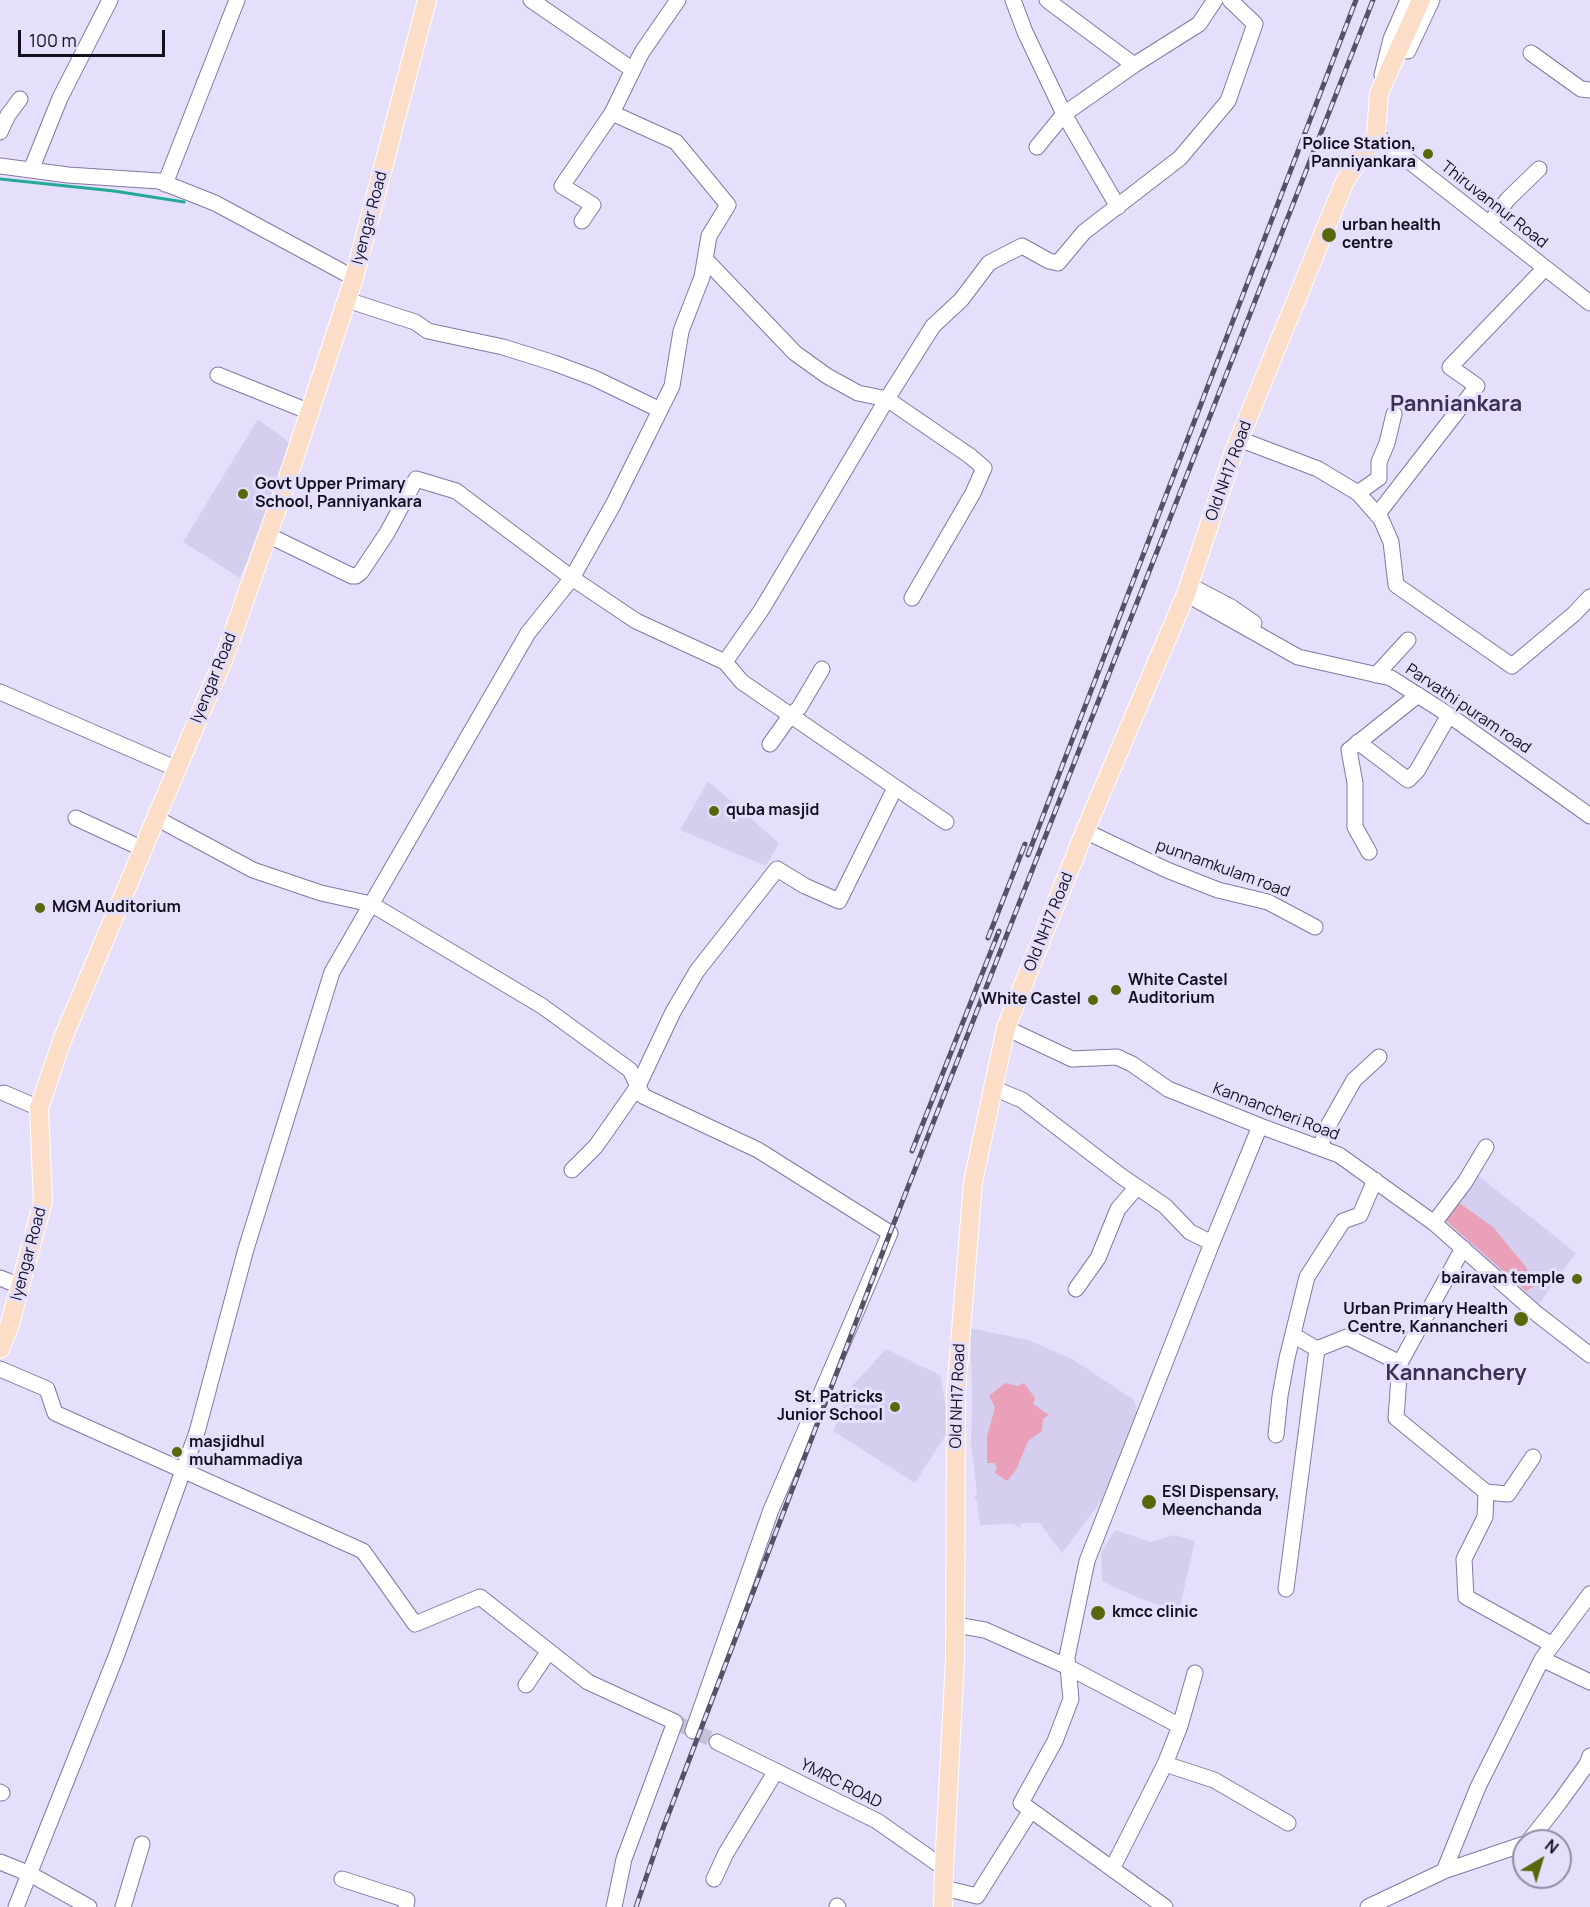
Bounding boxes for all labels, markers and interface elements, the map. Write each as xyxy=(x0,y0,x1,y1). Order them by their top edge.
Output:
scale bar xyxy=(21,18,168,56)
text: 100 m xyxy=(29,28,77,52)
place label: Police Station, Panniyankara xyxy=(1302,135,1416,173)
marker: Police Station, Panniyankara xyxy=(1421,147,1435,161)
street label: Thiruvannur Road xyxy=(1437,157,1551,253)
street label: Iyengar Road xyxy=(348,169,392,267)
place label: urban health centre xyxy=(1342,216,1441,254)
marker: urban health centre xyxy=(1320,226,1338,244)
district label: Panniankara xyxy=(1390,392,1522,418)
street label: Old NH17 Road xyxy=(1202,418,1256,524)
place label: Govt Upper Primary School, Panniyankara xyxy=(255,475,422,513)
marker: Govt Upper Primary School, Panniyankara xyxy=(236,487,250,501)
street label: Iyengar Road xyxy=(187,630,241,726)
street label: Parvathi puram road xyxy=(1402,660,1534,758)
place label: quba masjid xyxy=(726,801,819,821)
marker: quba masjid xyxy=(707,804,721,818)
street label: punnamkulam road xyxy=(1154,836,1292,902)
street label: Old NH17 Road xyxy=(1020,870,1078,974)
place label: MGM Auditorium xyxy=(52,898,181,918)
marker: MGM Auditorium xyxy=(33,901,47,915)
place label: White Castel Auditorium xyxy=(1128,971,1228,1009)
marker: White Castel Auditorium xyxy=(1109,983,1123,997)
place label: White Castel xyxy=(981,990,1081,1010)
marker: White Castel xyxy=(1086,993,1100,1007)
street label: Kannancheri Road xyxy=(1210,1079,1342,1145)
street label: Iyengar Road xyxy=(7,1205,51,1303)
place label: bairavan temple xyxy=(1441,1269,1565,1289)
marker: bairavan temple xyxy=(1570,1272,1584,1286)
place label: Urban Primary Health Centre, Kannancheri xyxy=(1343,1300,1508,1338)
marker: Urban Primary Health Centre, Kannancheri xyxy=(1512,1310,1530,1328)
street label: Old NH17 Road xyxy=(947,1343,969,1449)
district label: Kannanchery xyxy=(1385,1361,1527,1387)
place label: St. Patricks Junior School xyxy=(777,1388,883,1426)
marker: St. Patricks Junior School xyxy=(888,1400,902,1414)
place label: masjidhul muhammadiya xyxy=(189,1433,303,1471)
marker: masjidhul muhammadiya xyxy=(170,1445,184,1459)
place label: ESI Dispensary, Meenchanda xyxy=(1162,1483,1280,1521)
marker: ESI Dispensary, Meenchanda xyxy=(1140,1493,1158,1511)
place label: kmcc clinic xyxy=(1112,1603,1198,1623)
marker: kmcc clinic xyxy=(1089,1604,1107,1622)
street label: YMRC ROAD xyxy=(797,1755,885,1813)
north arrow xyxy=(1512,1829,1572,1889)
text: N xyxy=(1541,1834,1563,1859)

